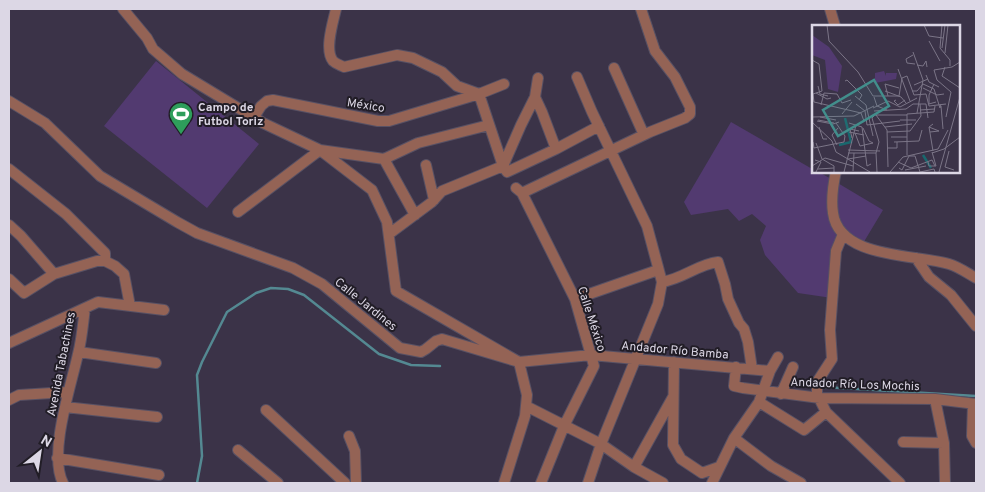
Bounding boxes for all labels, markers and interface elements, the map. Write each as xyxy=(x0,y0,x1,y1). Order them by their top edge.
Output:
inset map xyxy=(812,25,960,172)
street label: México xyxy=(346,95,386,117)
place label: Campo de Futbol Toriz xyxy=(198,100,263,130)
sports icon: Campo de Futbol Toriz xyxy=(168,101,194,135)
street label: Calle Jardines xyxy=(331,275,400,335)
street label: Calle México xyxy=(573,285,609,354)
street label: Avenida Tabachines xyxy=(44,311,80,418)
street label: Andador Río Bamba xyxy=(621,338,729,364)
street label: Andador Río Los Mochis xyxy=(790,375,920,395)
north arrow xyxy=(15,427,65,477)
text: N xyxy=(37,432,54,452)

